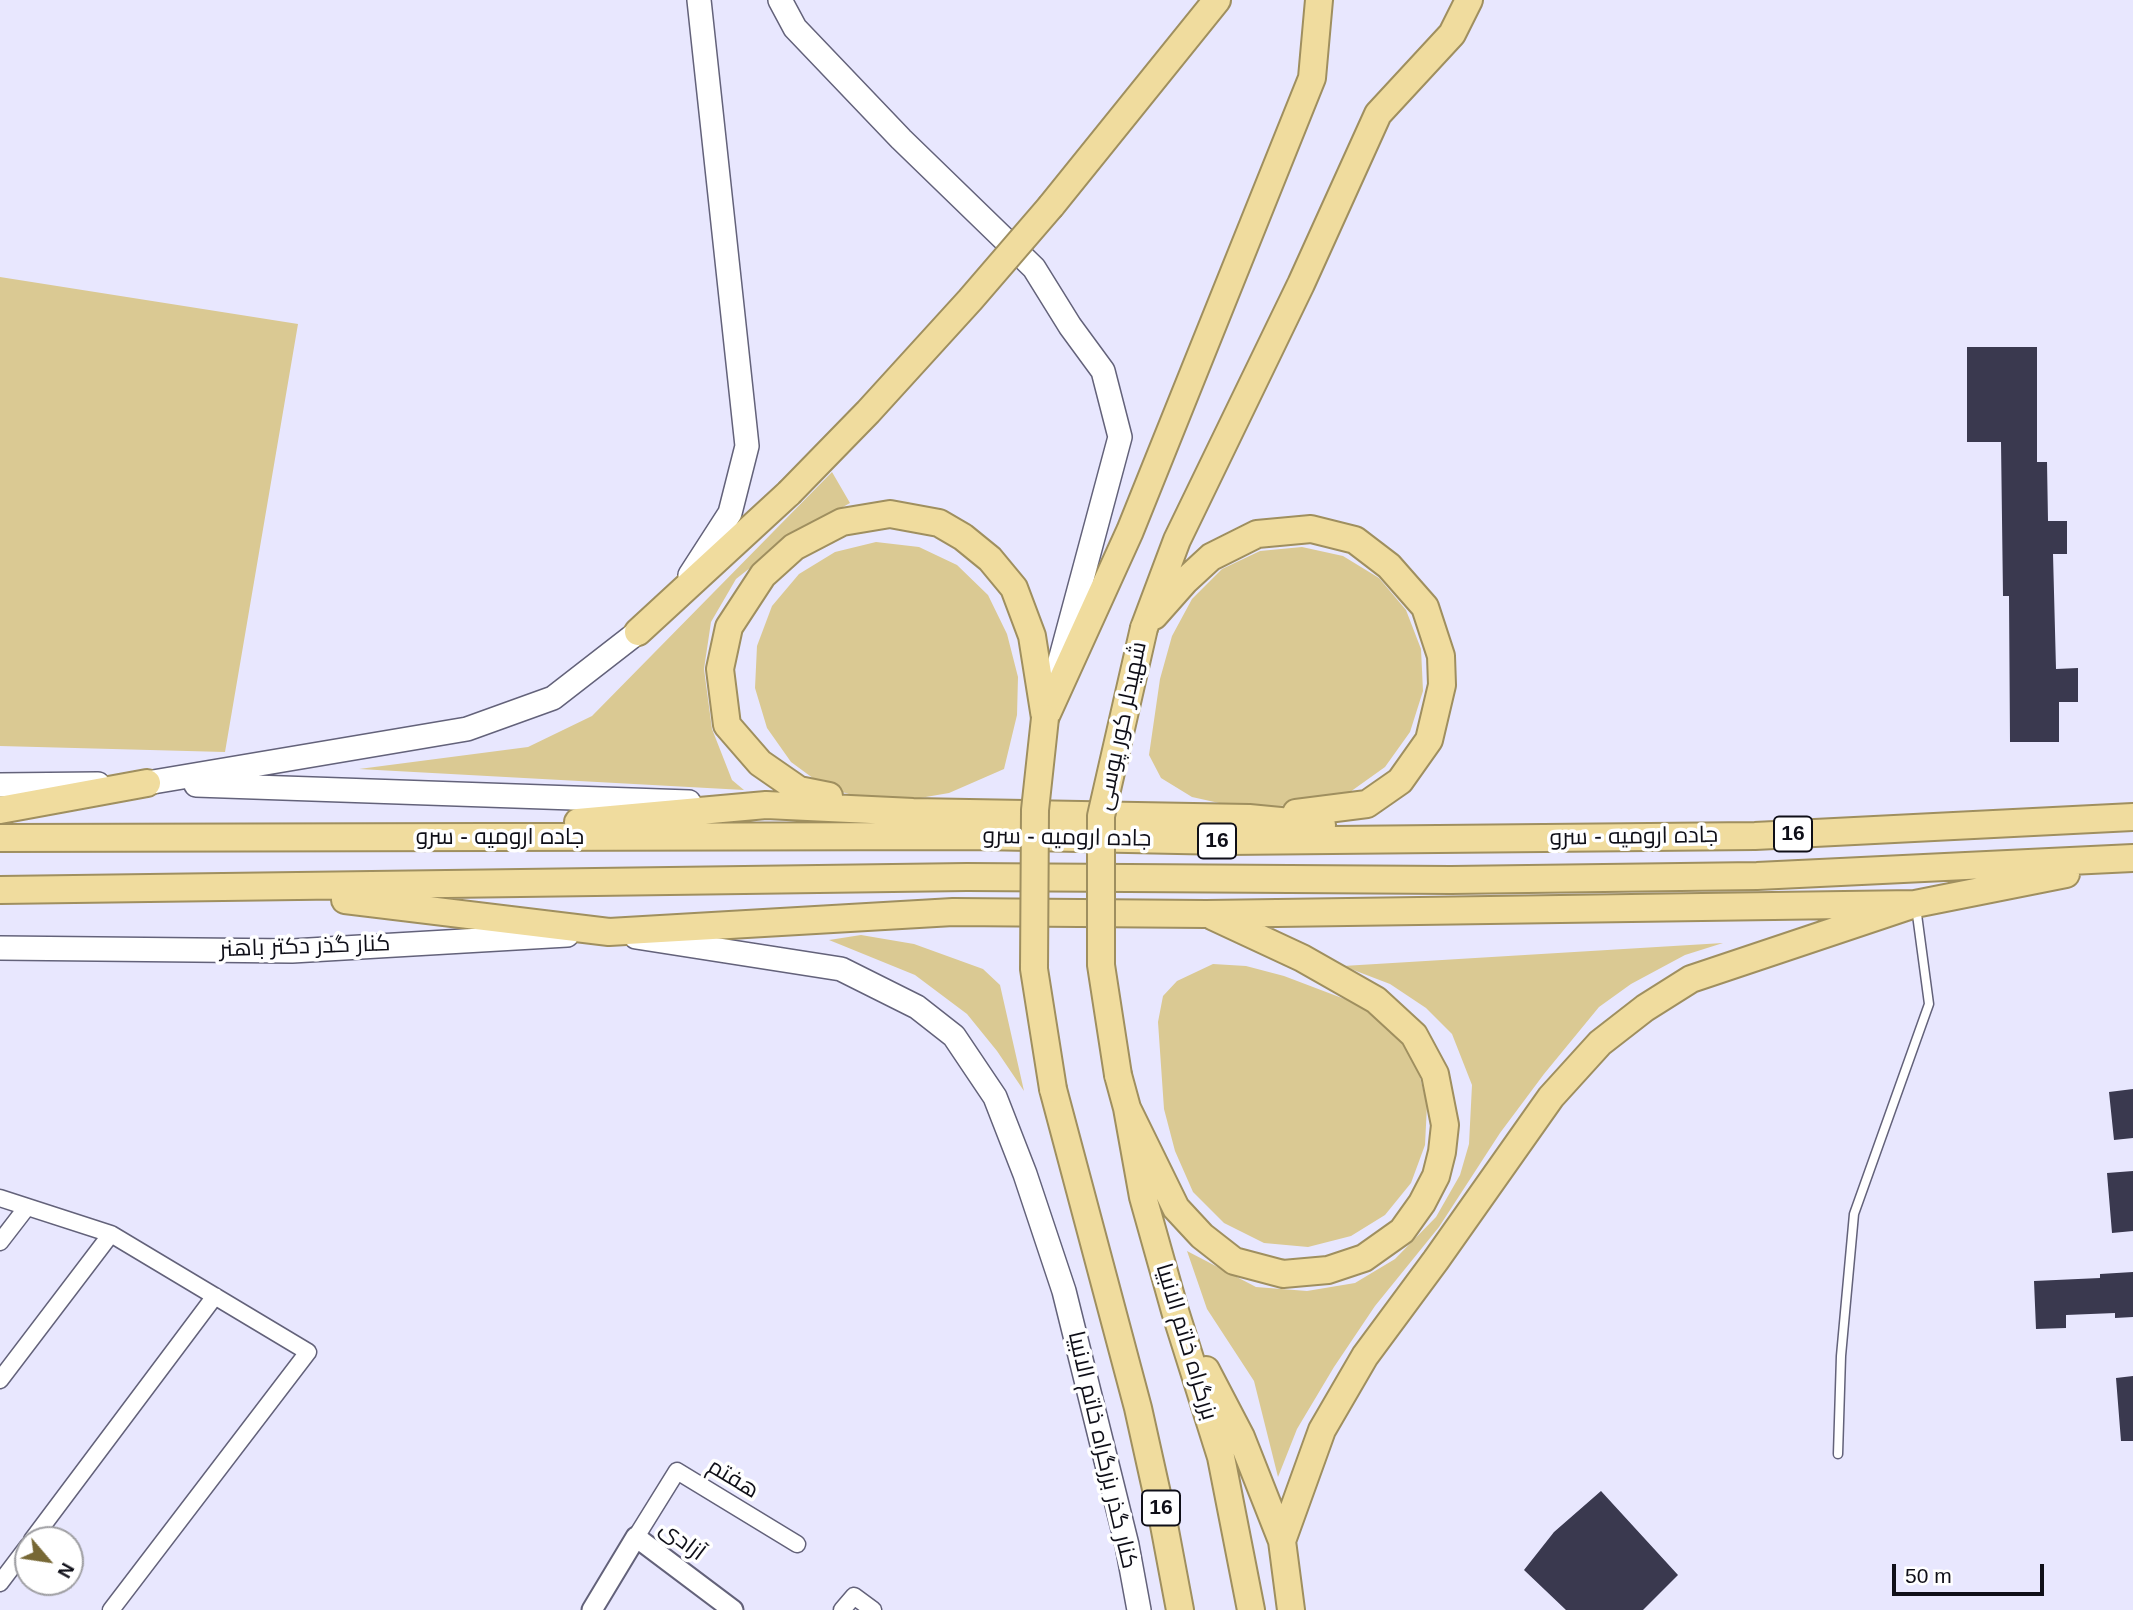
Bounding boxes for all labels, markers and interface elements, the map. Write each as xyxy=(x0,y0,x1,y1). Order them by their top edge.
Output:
street label: شهیدلر کور پوسی xyxy=(1091,639,1153,813)
road number: 16 xyxy=(1774,816,1812,852)
street label: جاده ارومیه - سرو xyxy=(1549,822,1719,852)
street label: جاده ارومیه - سرو xyxy=(982,823,1152,853)
street label: جاده ارومیه - سرو xyxy=(416,824,584,852)
road number: 16 xyxy=(1198,824,1236,858)
street label: کنار گذر دکتر باهنر xyxy=(219,930,391,964)
street label: بزرگراه خاتم الانبیا xyxy=(1149,1260,1223,1424)
street label: کنار گذر بزرگراه خاتم الانبیا xyxy=(1061,1329,1143,1571)
street label: هفتم xyxy=(702,1453,764,1505)
road number: 16 xyxy=(1142,1490,1180,1526)
street label: آزادی xyxy=(654,1515,710,1567)
north arrow xyxy=(14,1526,84,1596)
scale bar xyxy=(1895,1550,2047,1594)
text: N xyxy=(54,1559,79,1582)
text: 50 m xyxy=(1905,1564,1952,1587)

